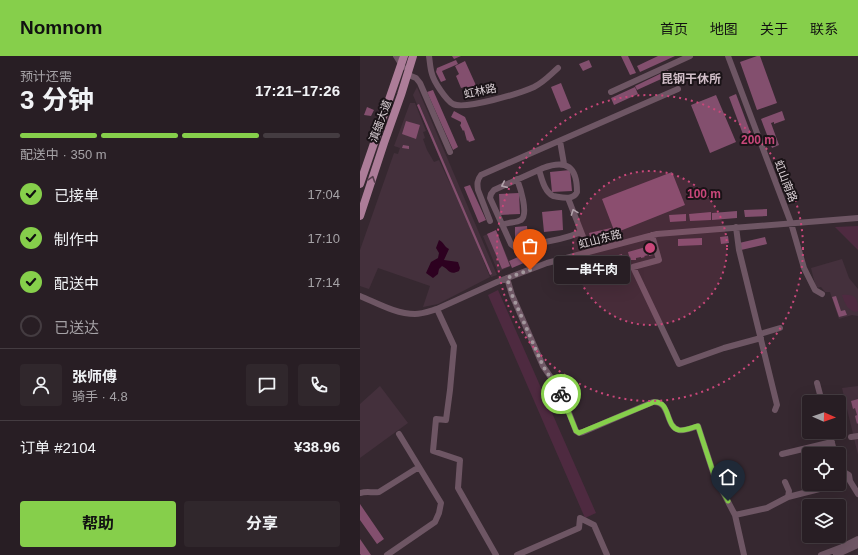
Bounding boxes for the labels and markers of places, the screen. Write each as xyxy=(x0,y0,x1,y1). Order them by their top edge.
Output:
pin xyxy=(513,229,547,270)
centre of rings xyxy=(643,241,657,255)
callout: 一串牛肉 xyxy=(554,256,630,284)
pin xyxy=(711,460,745,501)

